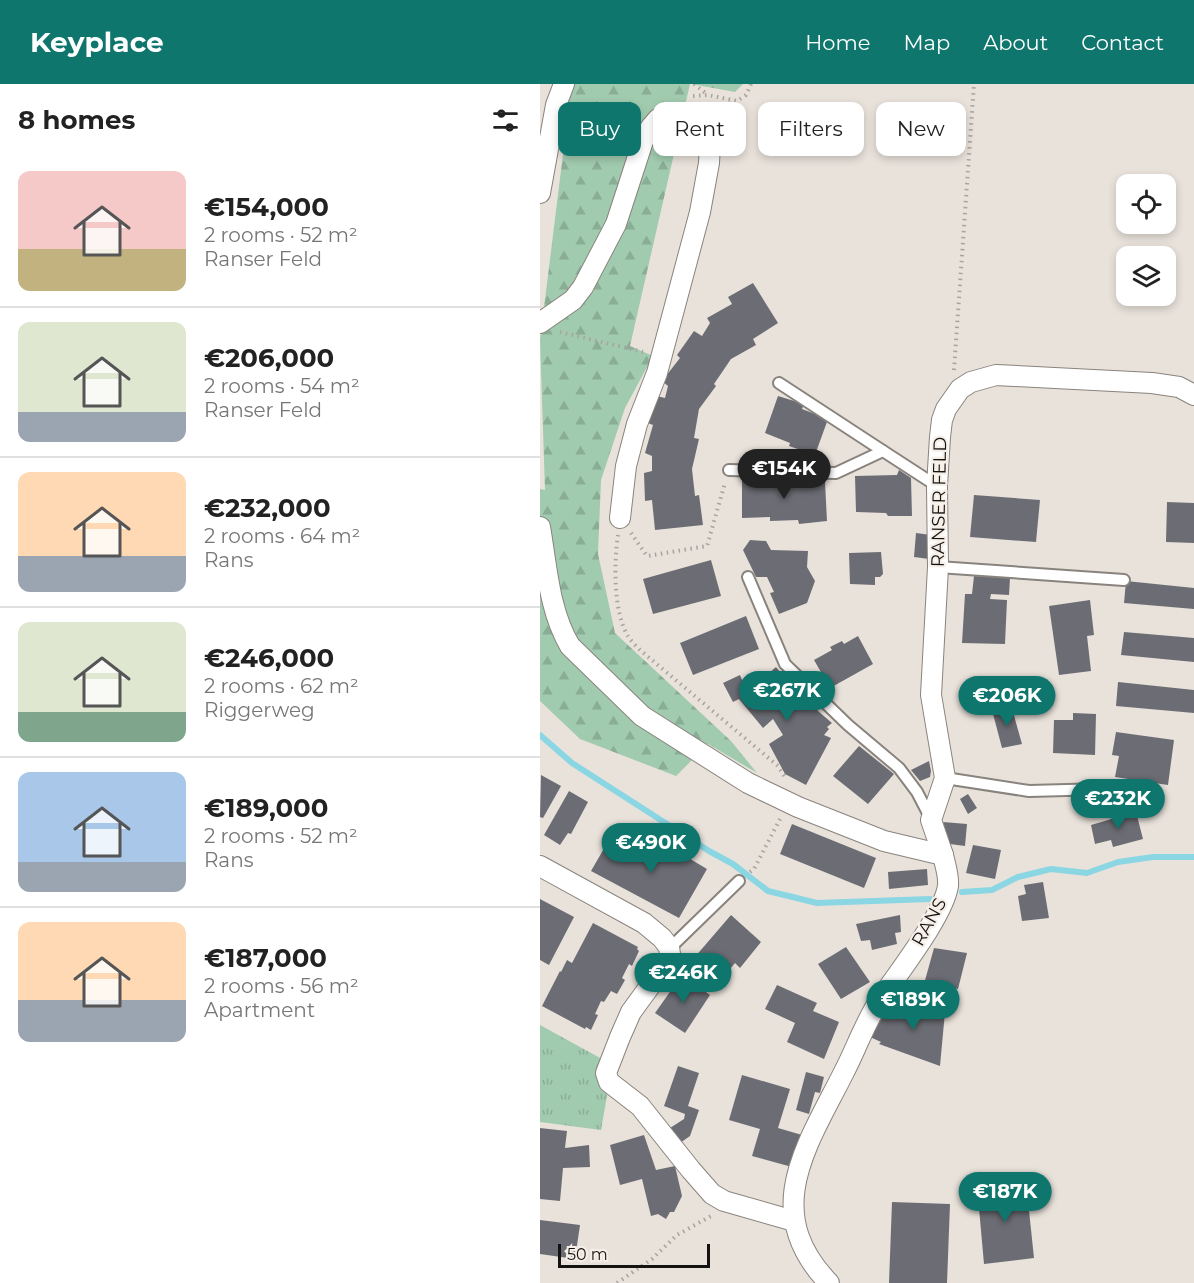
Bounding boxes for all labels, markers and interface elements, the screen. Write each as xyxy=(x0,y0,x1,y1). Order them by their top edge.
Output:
text: Keyplace xyxy=(30,25,164,59)
text: Home xyxy=(805,30,870,55)
text: Map xyxy=(903,30,950,55)
text: About xyxy=(983,30,1048,55)
text: Contact xyxy=(1081,30,1164,55)
chip: Buy xyxy=(558,102,641,156)
chip: Rent xyxy=(653,102,746,156)
chip: Filters xyxy=(758,102,864,156)
chip: New xyxy=(876,102,966,156)
text: 8 homes xyxy=(18,104,135,136)
icon: filters xyxy=(489,104,522,137)
map controls xyxy=(1116,174,1176,306)
button: locate xyxy=(1116,174,1176,234)
text: €154,000 xyxy=(204,191,329,223)
icon: home xyxy=(66,195,138,267)
text: 2 rooms · 52 m² xyxy=(204,223,358,247)
button: layers xyxy=(1116,246,1176,306)
text: Ranser Feld xyxy=(204,247,322,271)
text: €206,000 xyxy=(204,342,334,374)
icon: home xyxy=(66,346,138,418)
text: 2 rooms · 54 m² xyxy=(204,374,360,398)
text: Ranser Feld xyxy=(204,398,322,422)
street label: RANSER FELD xyxy=(927,437,951,567)
pin: €154K xyxy=(742,449,826,500)
text: €154K xyxy=(752,456,816,480)
text: €232,000 xyxy=(204,492,331,524)
icon: home xyxy=(66,496,138,568)
text: 2 rooms · 64 m² xyxy=(204,524,360,548)
text: Rans xyxy=(204,548,253,572)
text: €246,000 xyxy=(204,642,334,674)
icon: home xyxy=(66,646,138,718)
pin: €267K xyxy=(745,671,829,722)
text: 2 rooms · 62 m² xyxy=(204,674,359,698)
pin: €206K xyxy=(965,676,1049,727)
text: €267K xyxy=(753,678,821,702)
text: €206K xyxy=(972,683,1042,707)
text: Riggerweg xyxy=(204,698,315,722)
pin: €232K xyxy=(1076,779,1160,830)
text: €232K xyxy=(1085,786,1151,810)
text: €189,000 xyxy=(204,792,328,824)
icon: home xyxy=(66,796,138,868)
pin: €490K xyxy=(609,823,693,874)
text: 2 rooms · 52 m² xyxy=(204,824,358,848)
text: €490K xyxy=(616,830,686,854)
text: Rans xyxy=(204,848,253,872)
street label: RANS xyxy=(907,894,951,950)
text: €187,000 xyxy=(204,942,327,974)
icon: home xyxy=(66,946,138,1018)
pin: €246K xyxy=(641,953,725,1004)
text: €246K xyxy=(648,960,718,984)
text: 2 rooms · 56 m² xyxy=(204,974,359,998)
pin: €189K xyxy=(871,980,955,1031)
text: €189K xyxy=(881,987,946,1011)
text: Apartment xyxy=(204,998,315,1022)
pin: €187K xyxy=(963,1172,1047,1223)
text: €187K xyxy=(973,1179,1037,1203)
scale bar xyxy=(558,1241,710,1268)
text: 50 m xyxy=(567,1245,608,1264)

